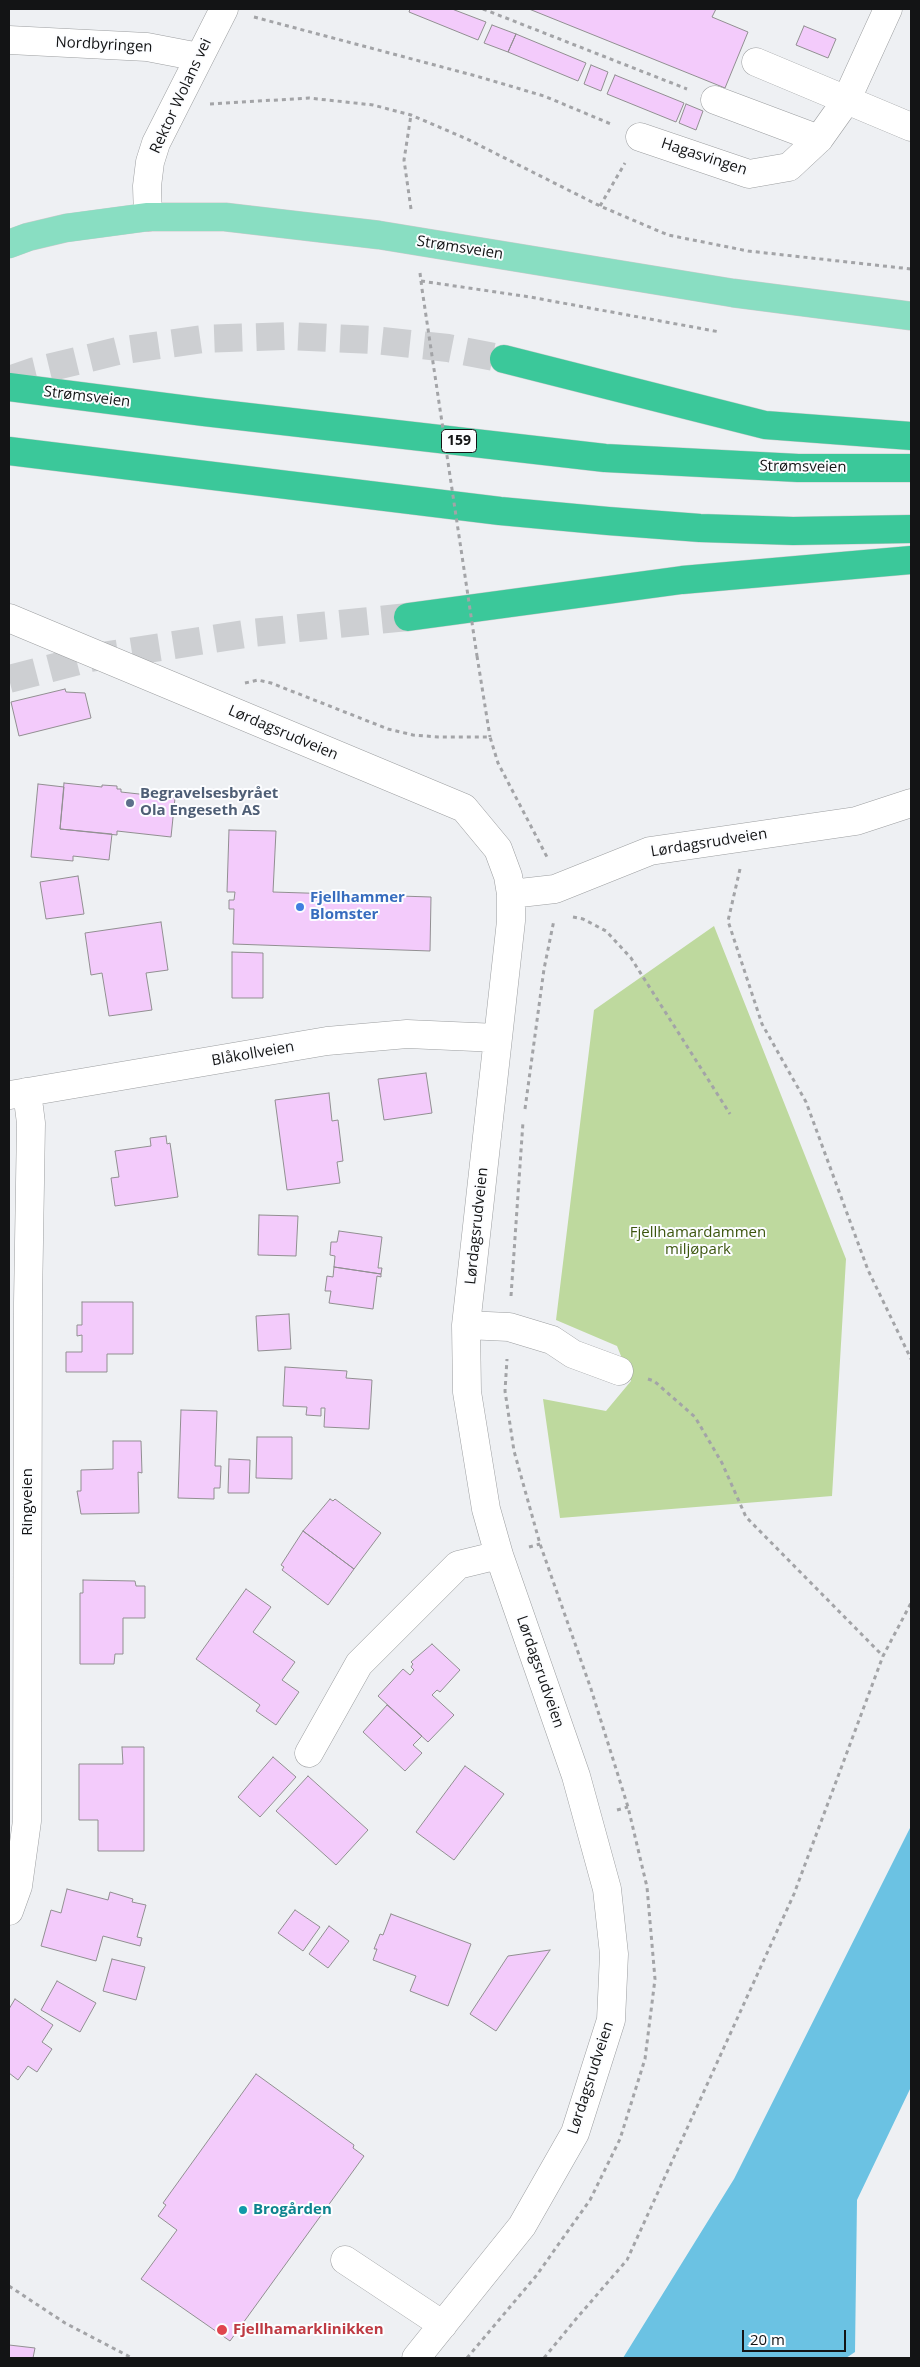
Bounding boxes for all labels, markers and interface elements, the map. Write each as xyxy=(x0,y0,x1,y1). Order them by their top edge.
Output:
street label: Nordbyringen xyxy=(55,33,153,57)
street label: Rektor Wolans vei xyxy=(146,36,216,156)
street label: Hagasvingen xyxy=(659,135,749,179)
street label: Strømsveien xyxy=(416,232,504,264)
street label: Strømsveien xyxy=(43,383,131,411)
road number: 159 xyxy=(442,430,476,452)
street label: Strømsveien xyxy=(759,457,847,477)
street label: Lørdagsrudveien xyxy=(225,702,341,764)
place label: Begravelsesbyrået Ola Engeseth AS xyxy=(140,785,278,820)
marker: Begravelsesbyrået Ola Engeseth AS xyxy=(124,797,136,809)
street label: Lørdagsrudveien xyxy=(650,825,768,861)
place label: Fjellhammer Blomster xyxy=(310,889,405,924)
marker: Fjellhammer Blomster xyxy=(294,901,306,913)
street label: Blåkollveien xyxy=(210,1038,296,1070)
street label: Lørdagsrudveien xyxy=(462,1167,492,1285)
park label: Fjellhamardammen miljøpark xyxy=(630,1224,766,1259)
street label: Ringveien xyxy=(19,1468,37,1536)
street label: Lørdagsrudveien xyxy=(512,1613,568,1731)
street label: Lørdagsrudveien xyxy=(564,2019,618,2137)
place label: Brogården xyxy=(253,2201,332,2219)
marker: Brogården xyxy=(237,2204,249,2216)
scale bar xyxy=(745,2320,849,2352)
place label: Fjellhamarklinikken xyxy=(233,2321,384,2339)
marker: Fjellhamarklinikken xyxy=(215,2323,229,2337)
text: 20 m xyxy=(750,2329,785,2349)

